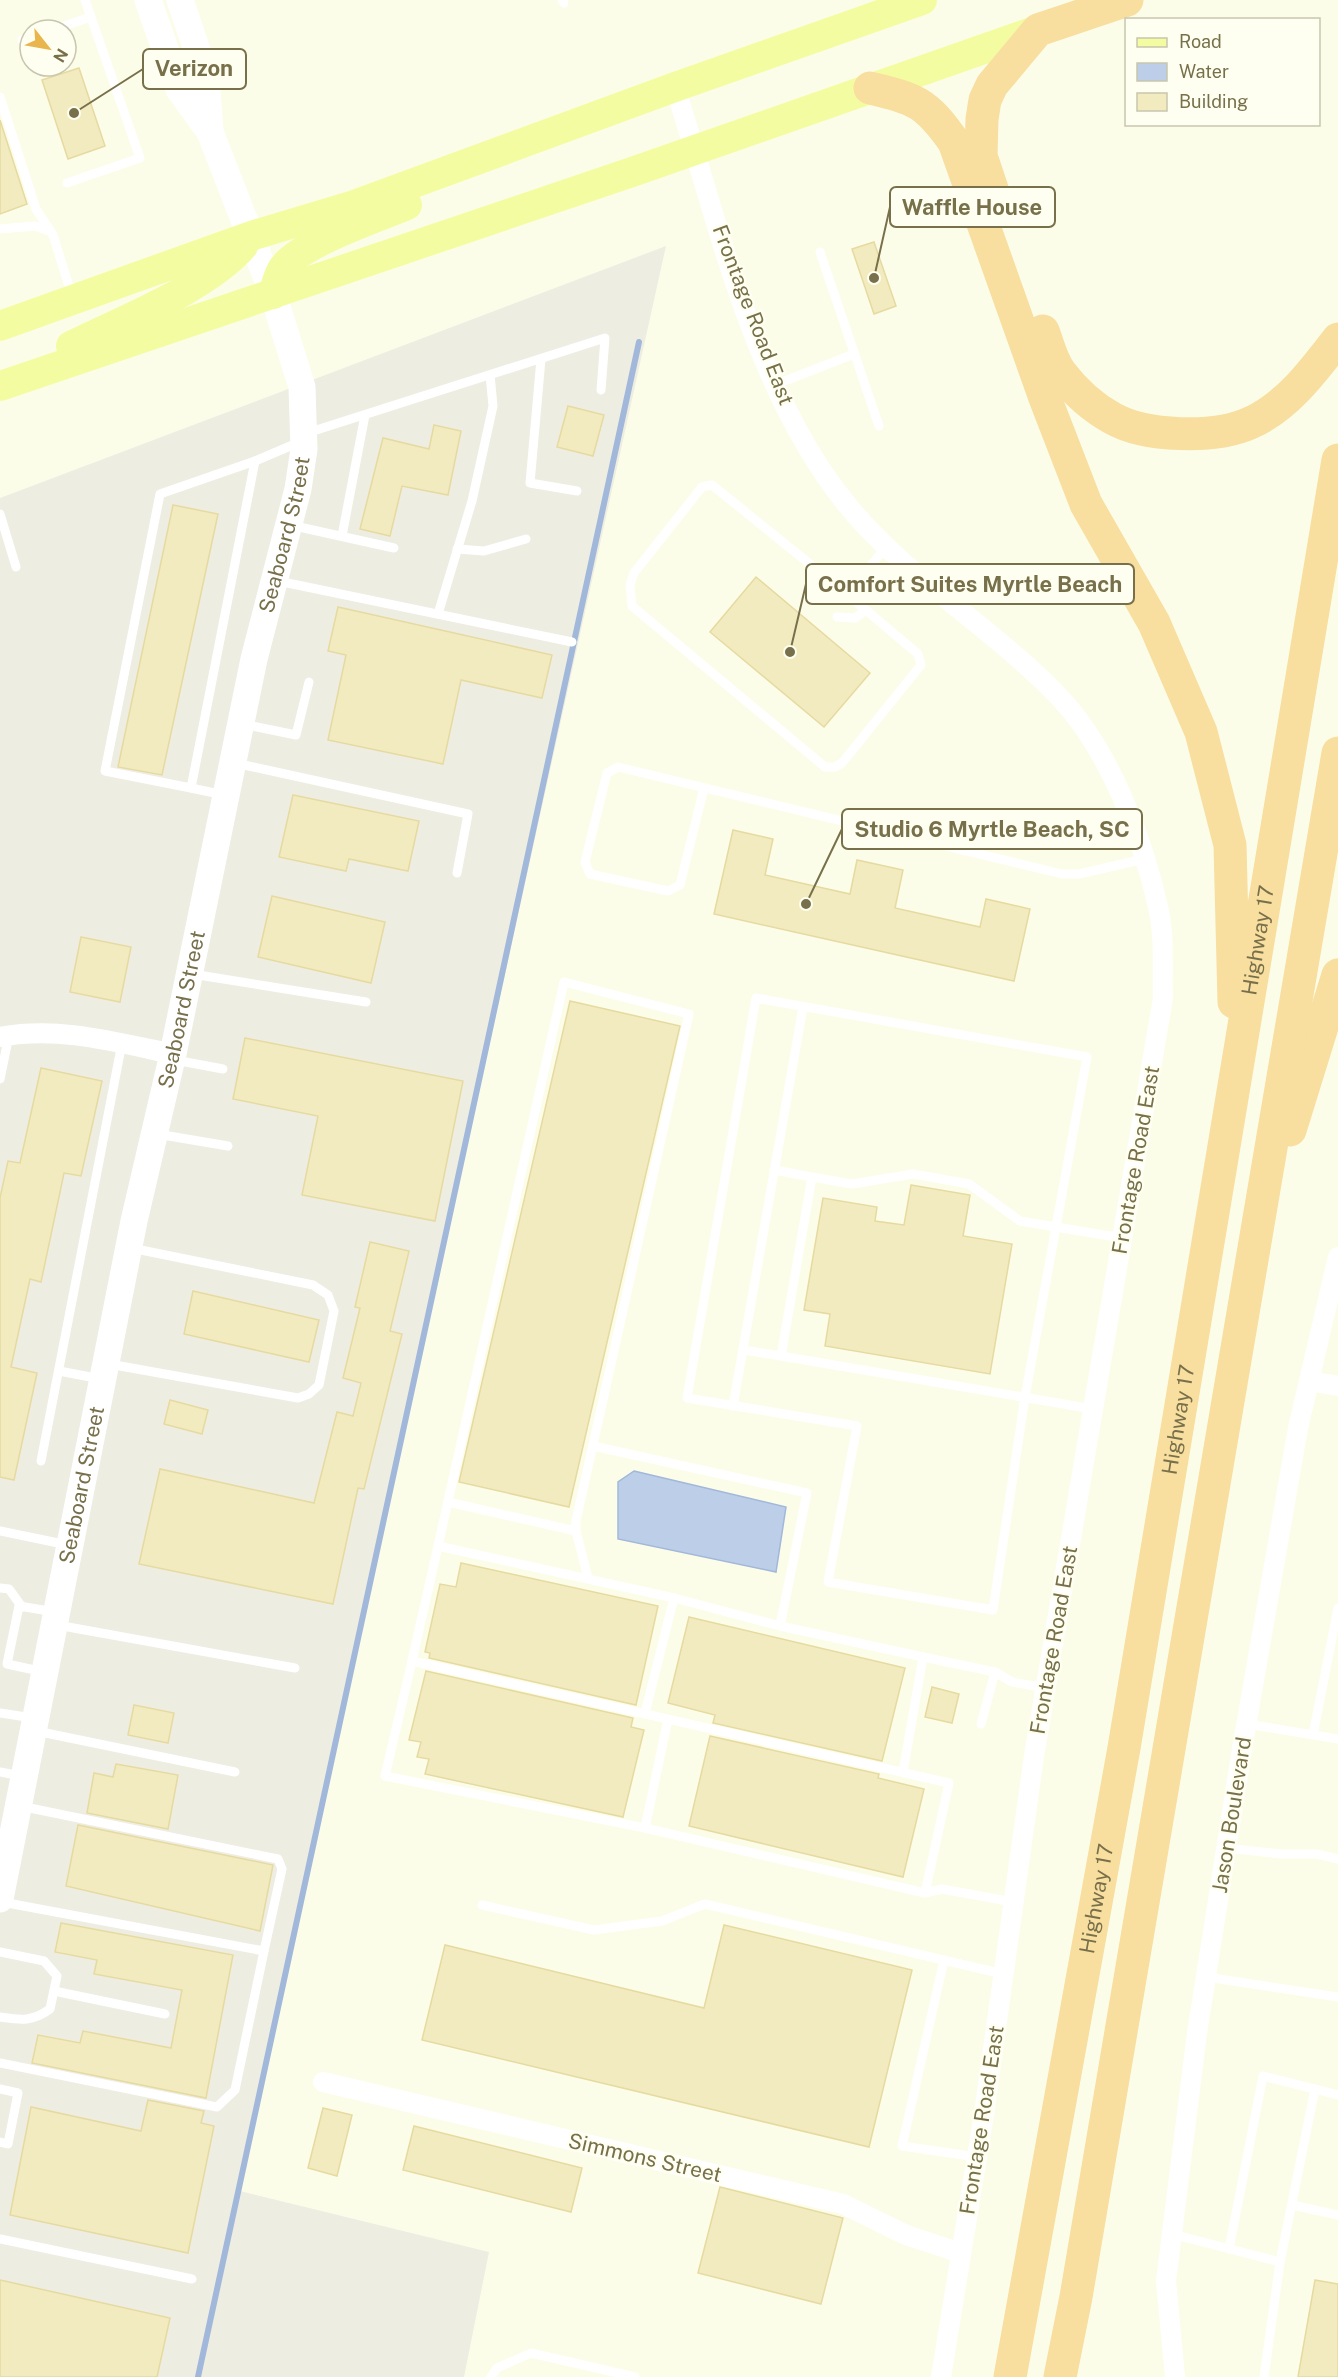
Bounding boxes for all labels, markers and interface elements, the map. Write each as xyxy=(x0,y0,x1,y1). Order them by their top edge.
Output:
north arrow xyxy=(18,18,78,78)
legend xyxy=(1125,18,1320,126)
text: Road xyxy=(1179,31,1222,52)
text: N xyxy=(49,45,72,66)
callout: Verizon xyxy=(143,49,246,89)
text: Verizon xyxy=(155,55,233,81)
text: Water xyxy=(1179,61,1229,82)
text: Building xyxy=(1179,91,1248,112)
callout: Waffle House xyxy=(890,187,1055,227)
text: Waffle House xyxy=(902,194,1042,220)
street label: Frontage Road East xyxy=(708,221,799,409)
street label: Seaboard Street xyxy=(253,455,315,616)
callout: Comfort Suites Myrtle Beach xyxy=(806,564,1134,604)
text: Comfort Suites Myrtle Beach xyxy=(818,571,1122,597)
callout: Studio 6 Myrtle Beach, SC xyxy=(842,809,1142,849)
text: Studio 6 Myrtle Beach, SC xyxy=(854,816,1130,842)
street label: Highway 17 xyxy=(1236,883,1279,997)
street label: Seaboard Street xyxy=(152,928,210,1091)
street label: Frontage Road East xyxy=(1107,1064,1164,1256)
street label: Highway 17 xyxy=(1157,1363,1199,1476)
street label: Seaboard Street xyxy=(54,1404,109,1566)
street label: Frontage Road East xyxy=(1025,1544,1082,1736)
street label: Jason Boulevard xyxy=(1207,1735,1256,1895)
street label: Highway 17 xyxy=(1074,1842,1118,1956)
street label: Frontage Road East xyxy=(954,2024,1009,2216)
street label: Simmons Street xyxy=(566,2128,724,2187)

